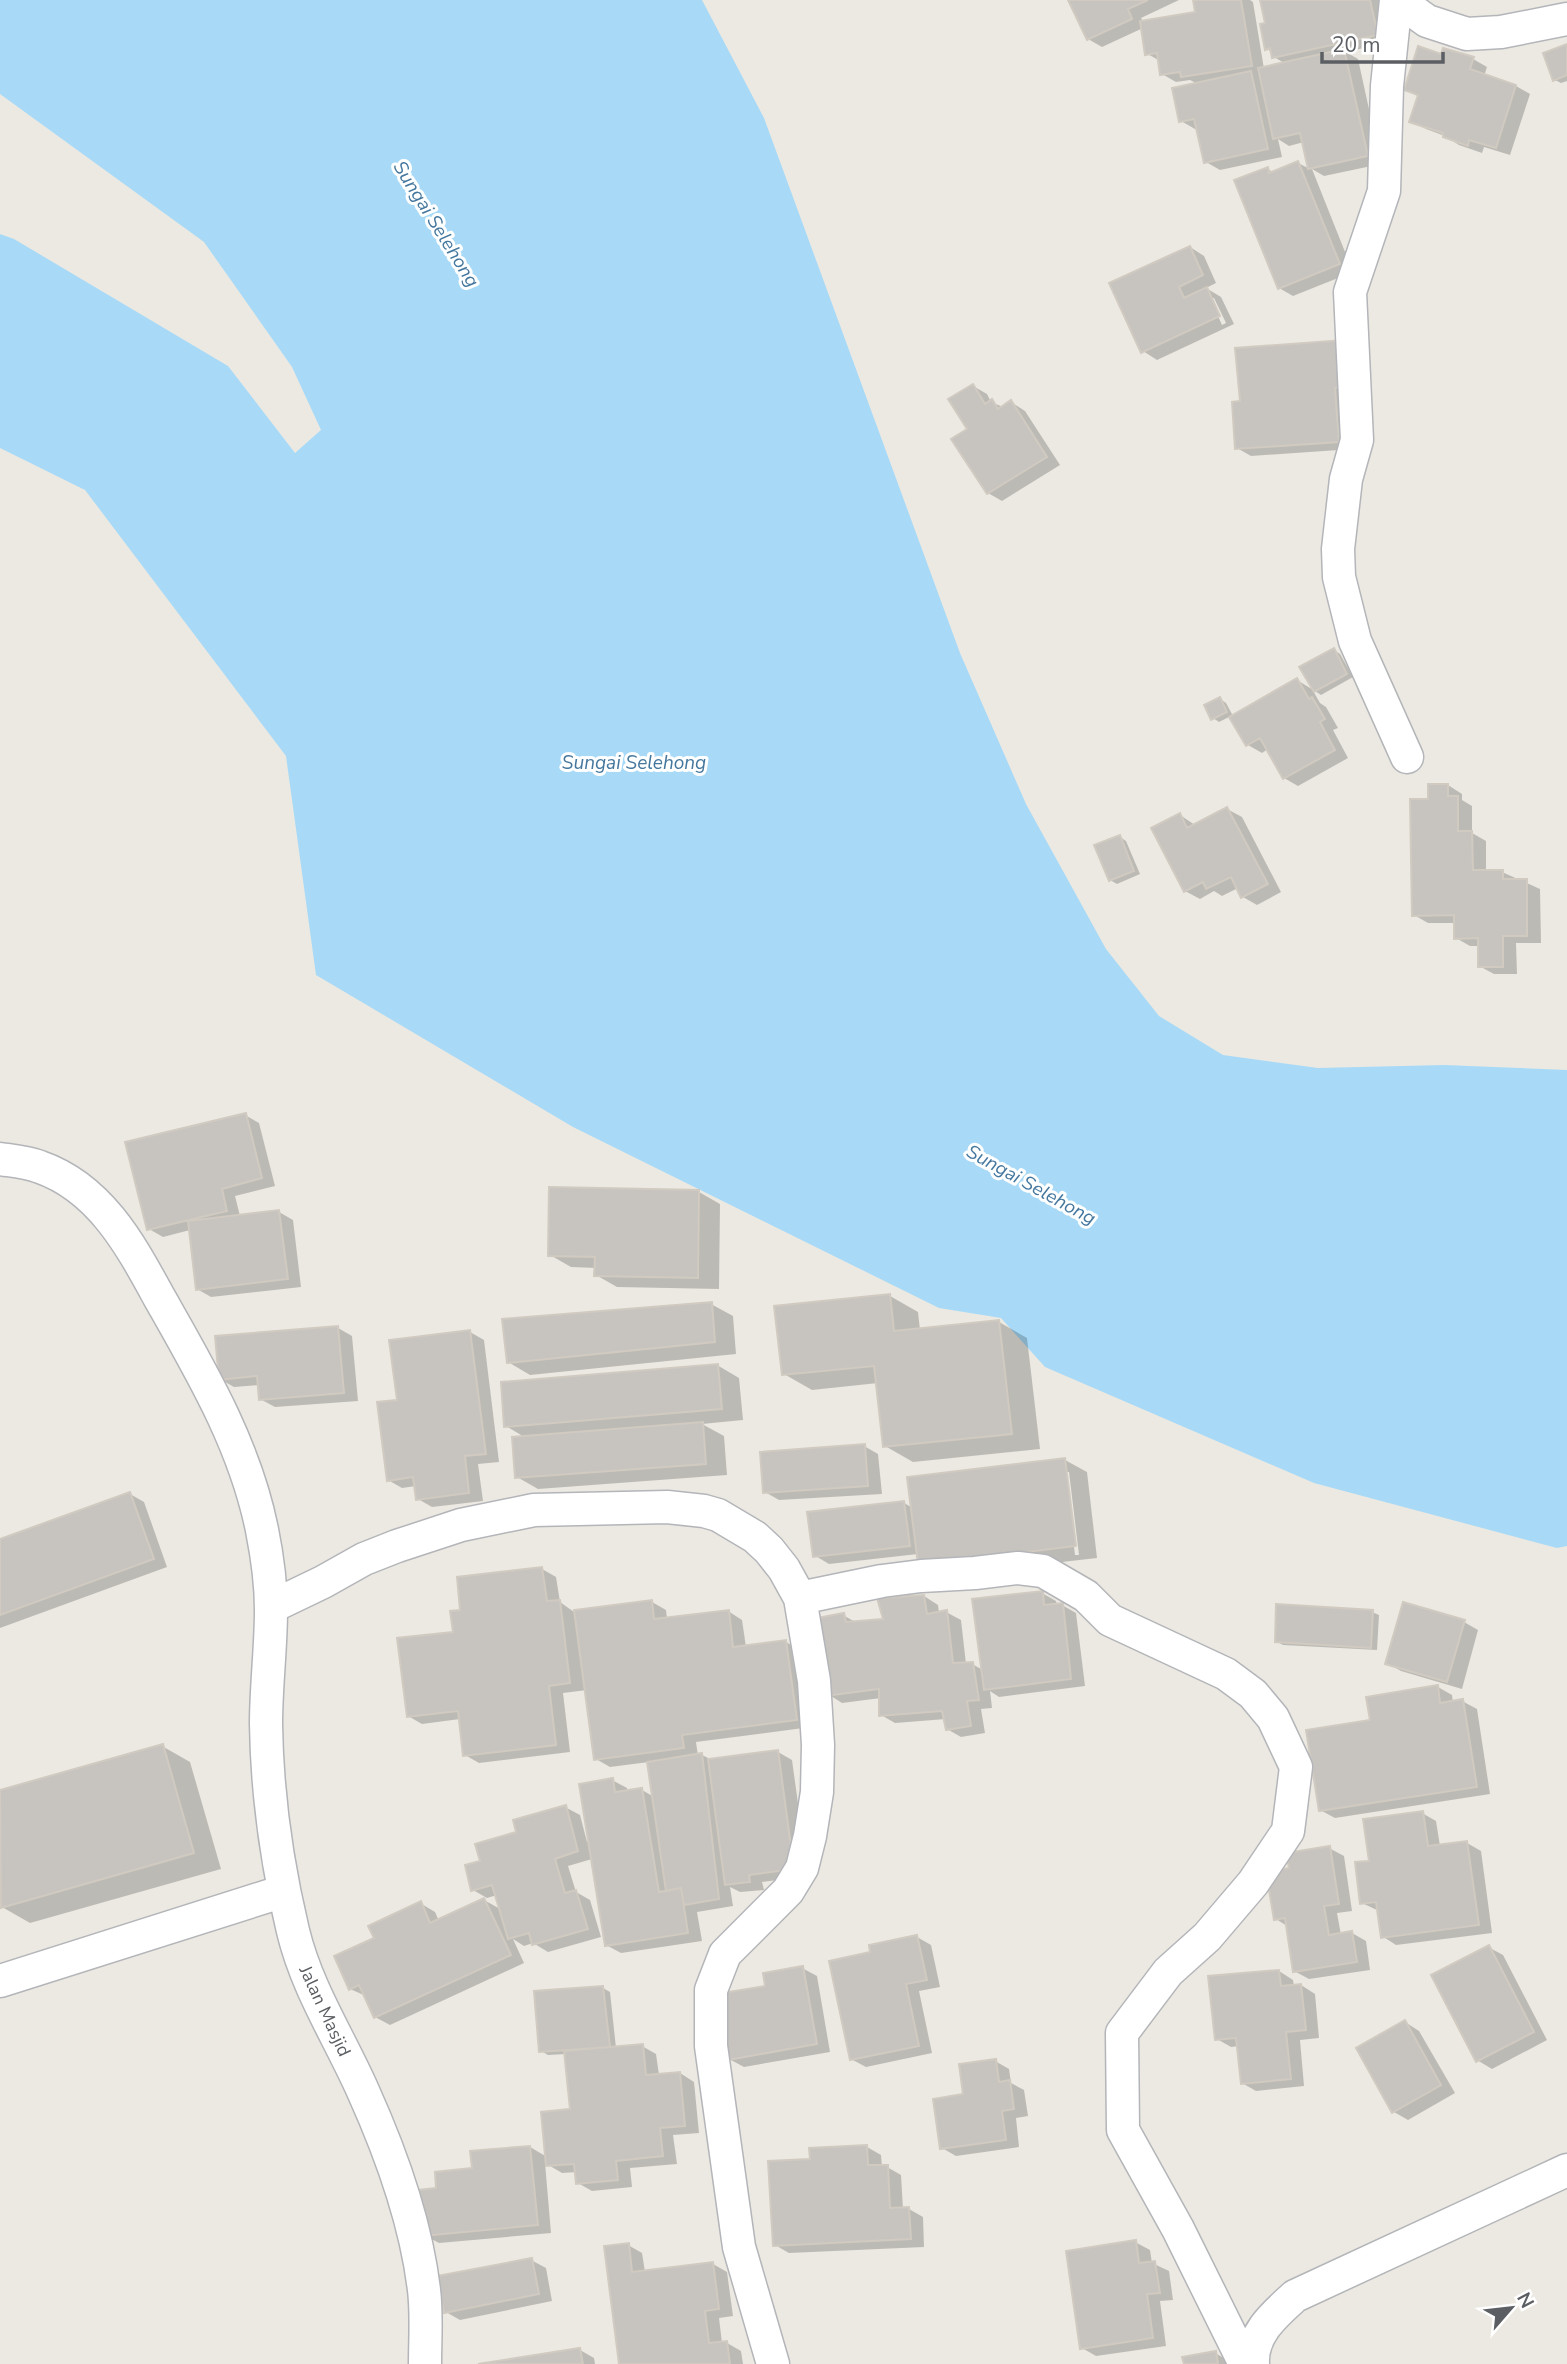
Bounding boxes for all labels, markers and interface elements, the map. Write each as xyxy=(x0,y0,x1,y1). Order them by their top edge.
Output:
scale bar xyxy=(1322,21,1443,65)
text: 20 m xyxy=(1332,31,1381,59)
water label: Sungai Selehong xyxy=(387,156,485,292)
water label: Sungai Selehong xyxy=(562,750,706,776)
water label: Sungai Selehong xyxy=(962,1139,1100,1231)
street label: Jalan Masjid xyxy=(293,1961,357,2060)
north arrow xyxy=(1476,2273,1546,2343)
text: N xyxy=(1510,2288,1540,2313)

